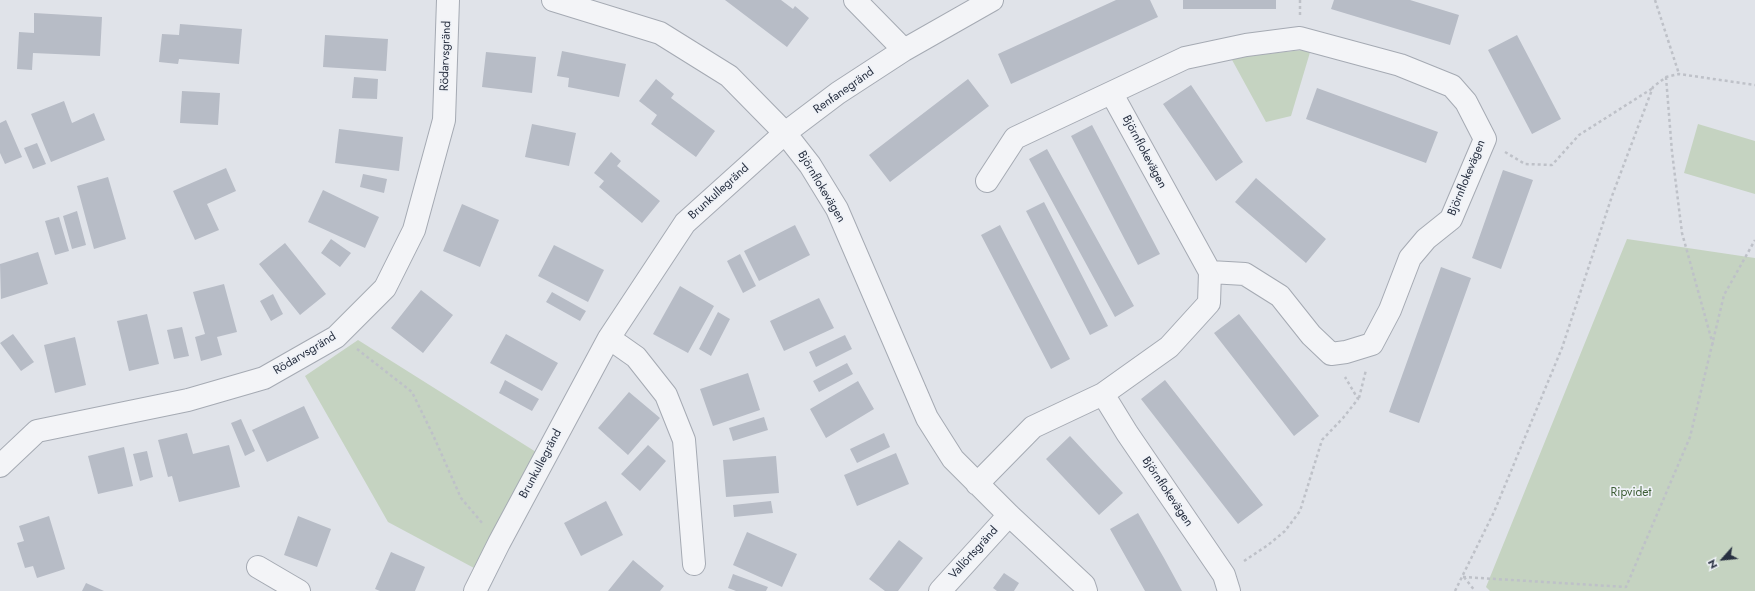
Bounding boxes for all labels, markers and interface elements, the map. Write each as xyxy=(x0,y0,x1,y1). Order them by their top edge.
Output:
street label: Rödarvsgränd xyxy=(438,21,454,91)
street label: Renfanegränd xyxy=(811,65,877,117)
street label: Björnflokevägen xyxy=(1119,113,1169,191)
street label: Björnflokevägen xyxy=(1445,138,1489,218)
street label: Björnflokevägen xyxy=(794,149,848,225)
street label: Brunkullegränd xyxy=(686,161,752,223)
street label: Rödarvsgränd xyxy=(271,330,339,378)
street label: Brunkullegränd xyxy=(517,427,565,501)
street label: Björnflokevägen xyxy=(1138,454,1196,530)
park label: Ripvidet xyxy=(1611,486,1651,500)
street label: Vallörtsgränd xyxy=(946,524,1002,582)
north arrow xyxy=(1703,539,1743,579)
text: N xyxy=(1703,557,1721,572)

